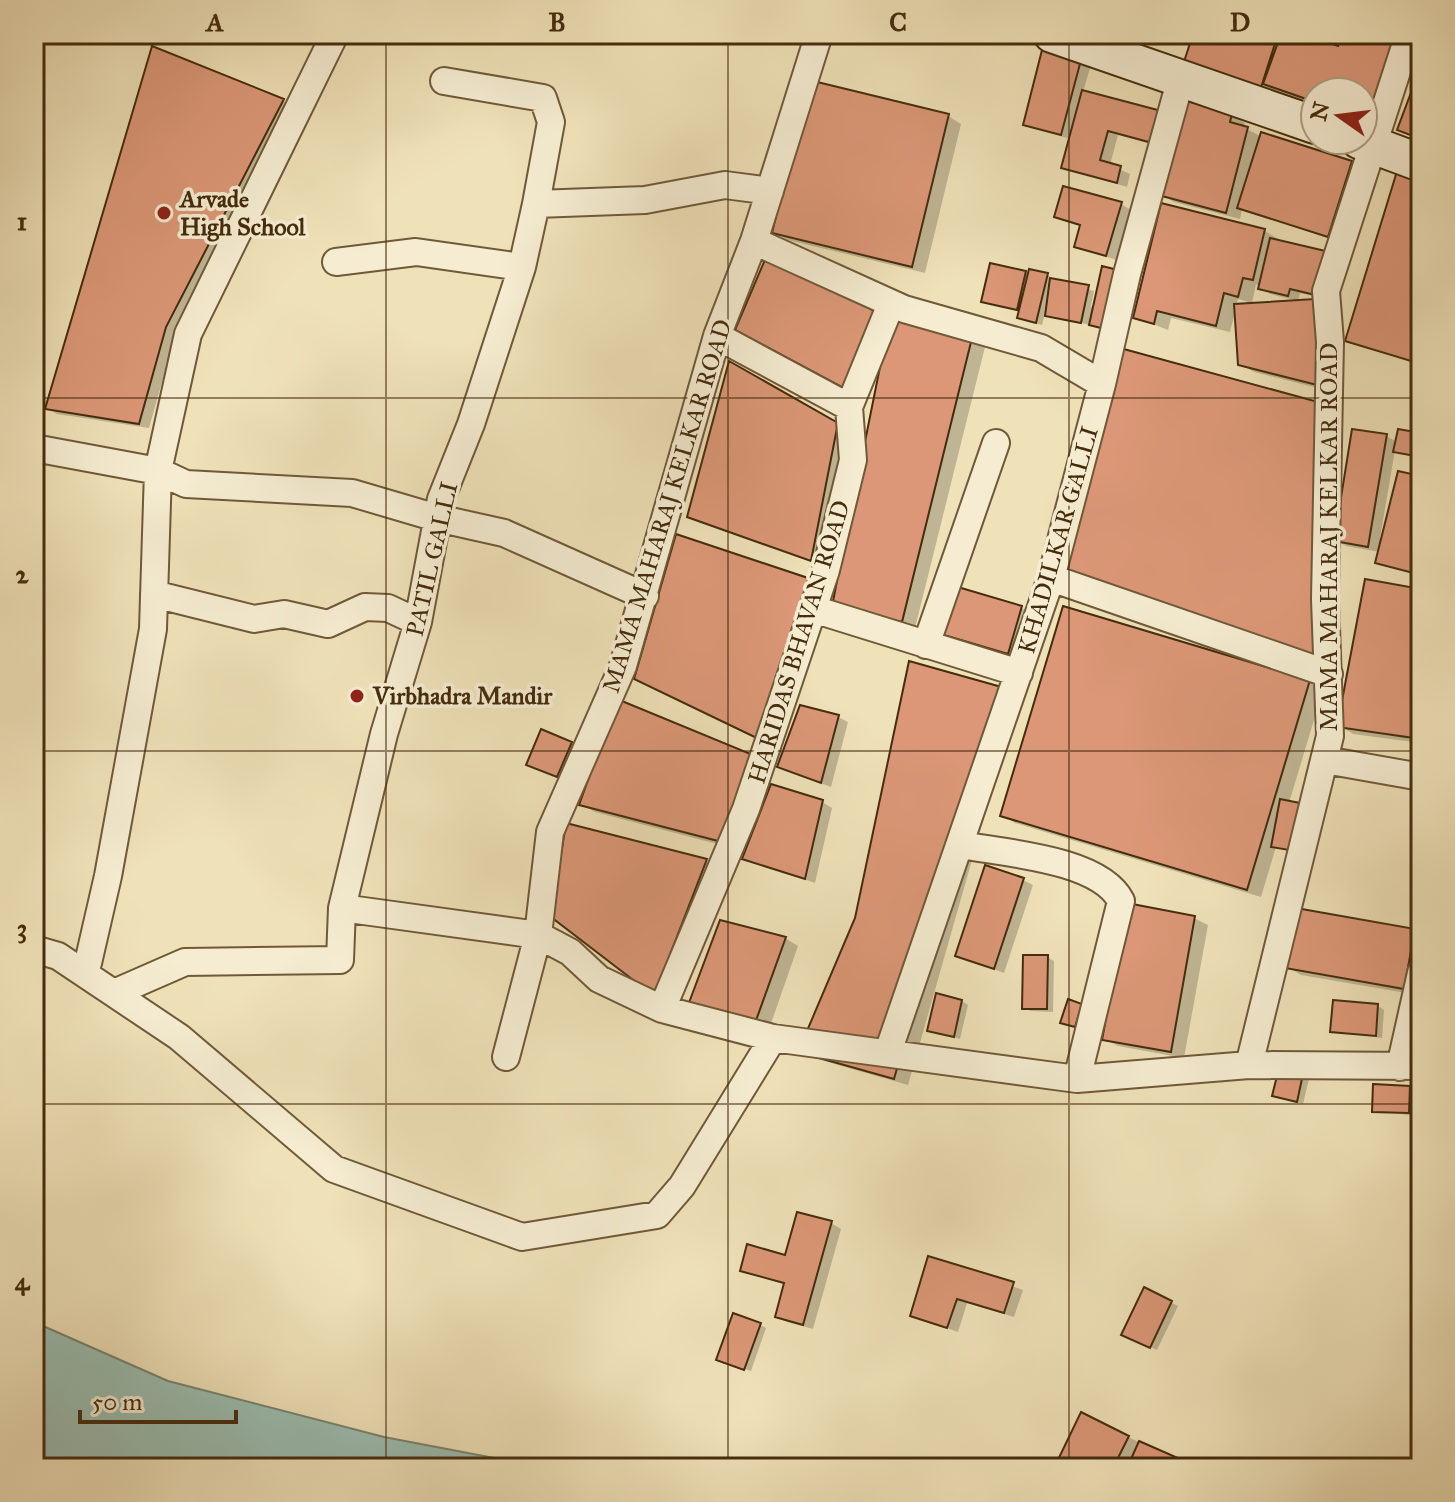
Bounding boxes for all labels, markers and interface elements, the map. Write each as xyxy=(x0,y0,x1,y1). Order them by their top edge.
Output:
text: A xyxy=(204,6,224,38)
text: B xyxy=(548,6,566,38)
text: C xyxy=(889,6,907,38)
text: D xyxy=(1230,6,1250,38)
north arrow xyxy=(1299,76,1379,156)
text: N xyxy=(1305,99,1336,124)
place label: Arvade High School xyxy=(178,184,306,242)
marker: Arvade High School xyxy=(155,204,173,222)
text: 1 xyxy=(17,205,27,237)
street label: MAMA MAHARAJ KELKAR ROAD xyxy=(596,316,738,696)
street label: MAMA MAHARAJ KELKAR ROAD xyxy=(1314,343,1344,731)
street label: KHADILKAR GALLI xyxy=(1011,423,1105,657)
street label: PATIL GALLI xyxy=(400,479,464,639)
street label: HARIDAS BHAVAN ROAD xyxy=(742,497,856,787)
text: 2 xyxy=(16,558,30,590)
place label: Virbhadra Mandir xyxy=(372,681,553,711)
marker: Virbhadra Mandir xyxy=(348,687,366,705)
text: 3 xyxy=(17,912,27,944)
text: 4 xyxy=(15,1265,31,1297)
scale bar xyxy=(80,1374,236,1424)
text: 50 m xyxy=(92,1387,142,1417)

